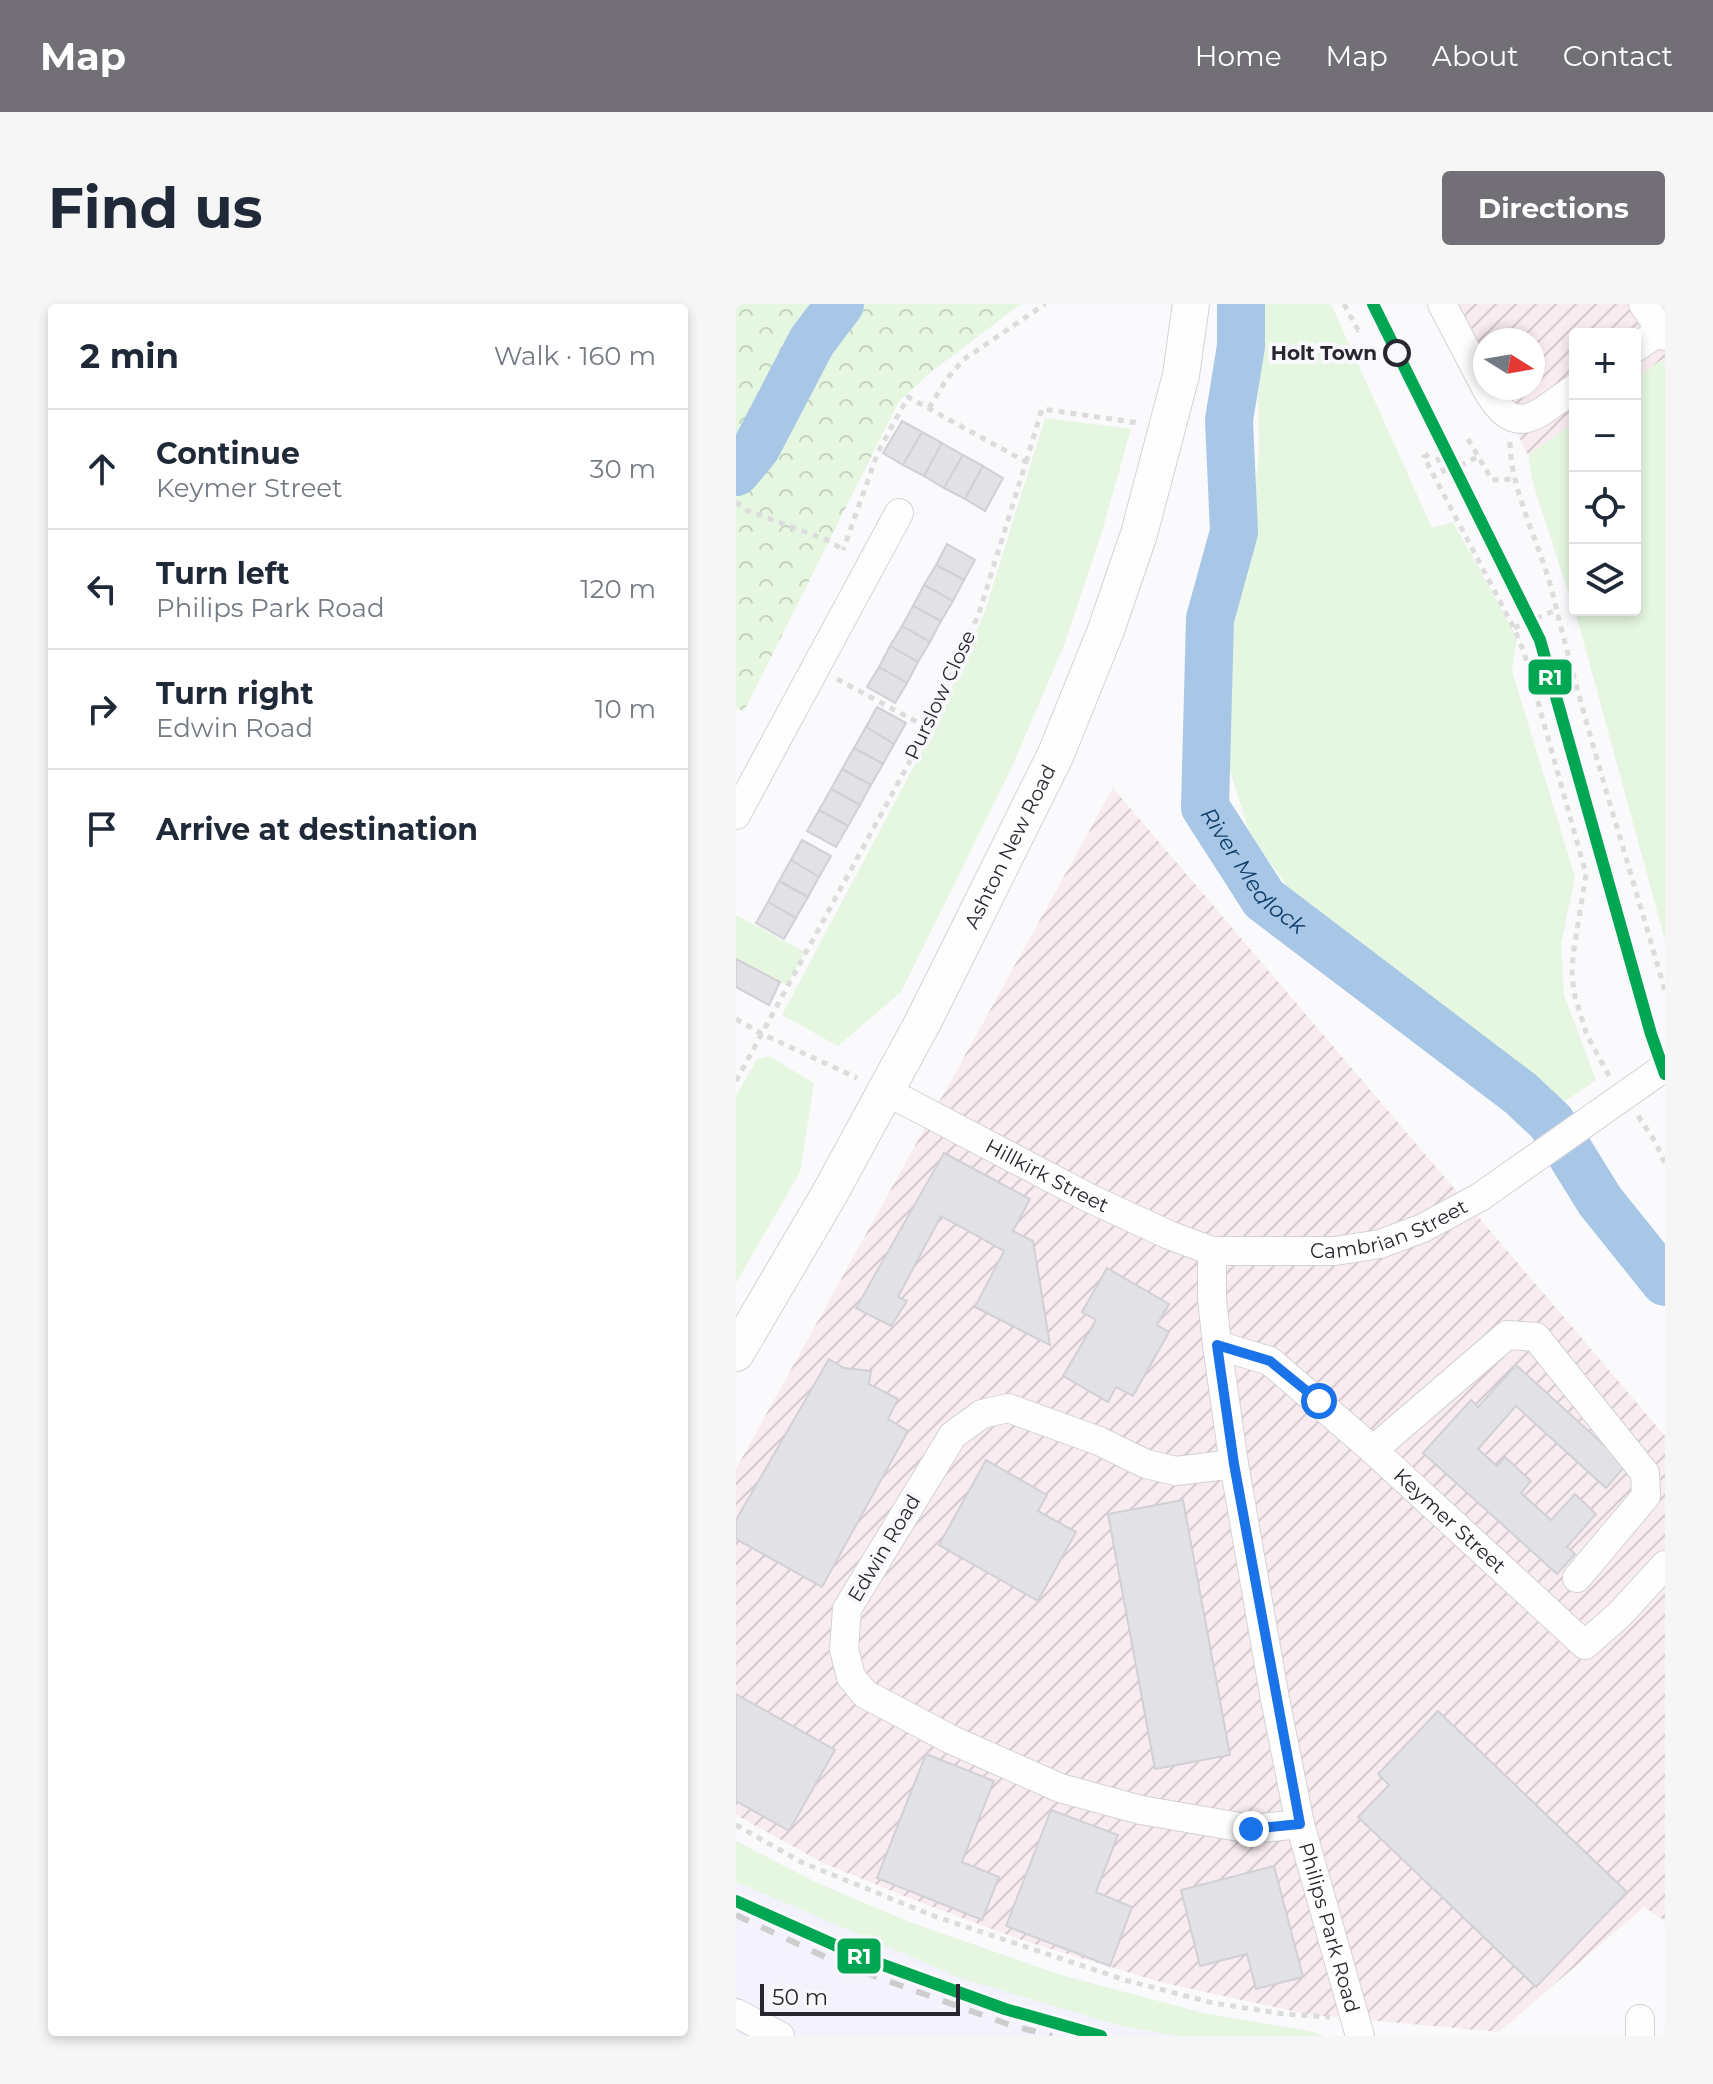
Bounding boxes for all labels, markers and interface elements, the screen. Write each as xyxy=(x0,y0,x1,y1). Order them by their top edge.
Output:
text: Map xyxy=(40,33,126,80)
text: Home xyxy=(1195,39,1282,73)
text: Map xyxy=(1326,39,1388,73)
text: About xyxy=(1432,39,1519,73)
text: Contact xyxy=(1563,39,1673,73)
button: Directions xyxy=(1442,171,1665,245)
text: Find us xyxy=(48,174,262,242)
north arrow xyxy=(1473,328,1545,400)
map controls xyxy=(1569,328,1641,616)
button: + xyxy=(1569,328,1641,400)
text: 2 min xyxy=(80,335,179,377)
text: Walk · 160 m xyxy=(494,340,656,372)
marker: Holt Town xyxy=(1384,340,1410,366)
place label: Holt Town xyxy=(1271,341,1377,365)
button: − xyxy=(1569,400,1641,472)
text: Continue xyxy=(156,435,300,472)
icon: ahead xyxy=(80,447,124,491)
text: 30 m xyxy=(590,453,656,485)
text: Keymer Street xyxy=(156,472,343,504)
button: locate xyxy=(1569,472,1641,544)
button: layers xyxy=(1569,544,1641,616)
text: Turn left xyxy=(156,555,289,592)
icon: left xyxy=(80,567,124,611)
text: 120 m xyxy=(580,573,656,605)
text: Philips Park Road xyxy=(156,592,385,624)
street label: Purslow Close xyxy=(900,627,980,763)
line badge: R1 xyxy=(1527,658,1573,696)
text: R1 xyxy=(1538,664,1562,691)
text: Turn right xyxy=(156,675,313,712)
icon: right xyxy=(80,687,124,731)
text: 10 m xyxy=(595,693,656,725)
text: Edwin Road xyxy=(156,712,313,744)
street label: Ashton New Road xyxy=(959,761,1061,933)
water label: River Medlock xyxy=(1195,802,1312,940)
icon: arrive xyxy=(80,807,124,851)
text: Arrive at destination xyxy=(156,811,478,848)
street label: Hillkirk Street xyxy=(982,1134,1112,1217)
street label: Cambrian Street xyxy=(1310,1194,1471,1263)
route start xyxy=(1301,1383,1337,1419)
street label: Keymer Street xyxy=(1389,1463,1511,1578)
street label: Edwin Road xyxy=(843,1490,925,1606)
route end xyxy=(1233,1811,1269,1847)
street label: Philips Park Road xyxy=(1294,1840,1365,2015)
line badge: R1 xyxy=(836,1937,882,1975)
text: R1 xyxy=(847,1943,871,1970)
scale bar xyxy=(760,1980,960,2016)
text: 50 m xyxy=(772,1984,828,2011)

